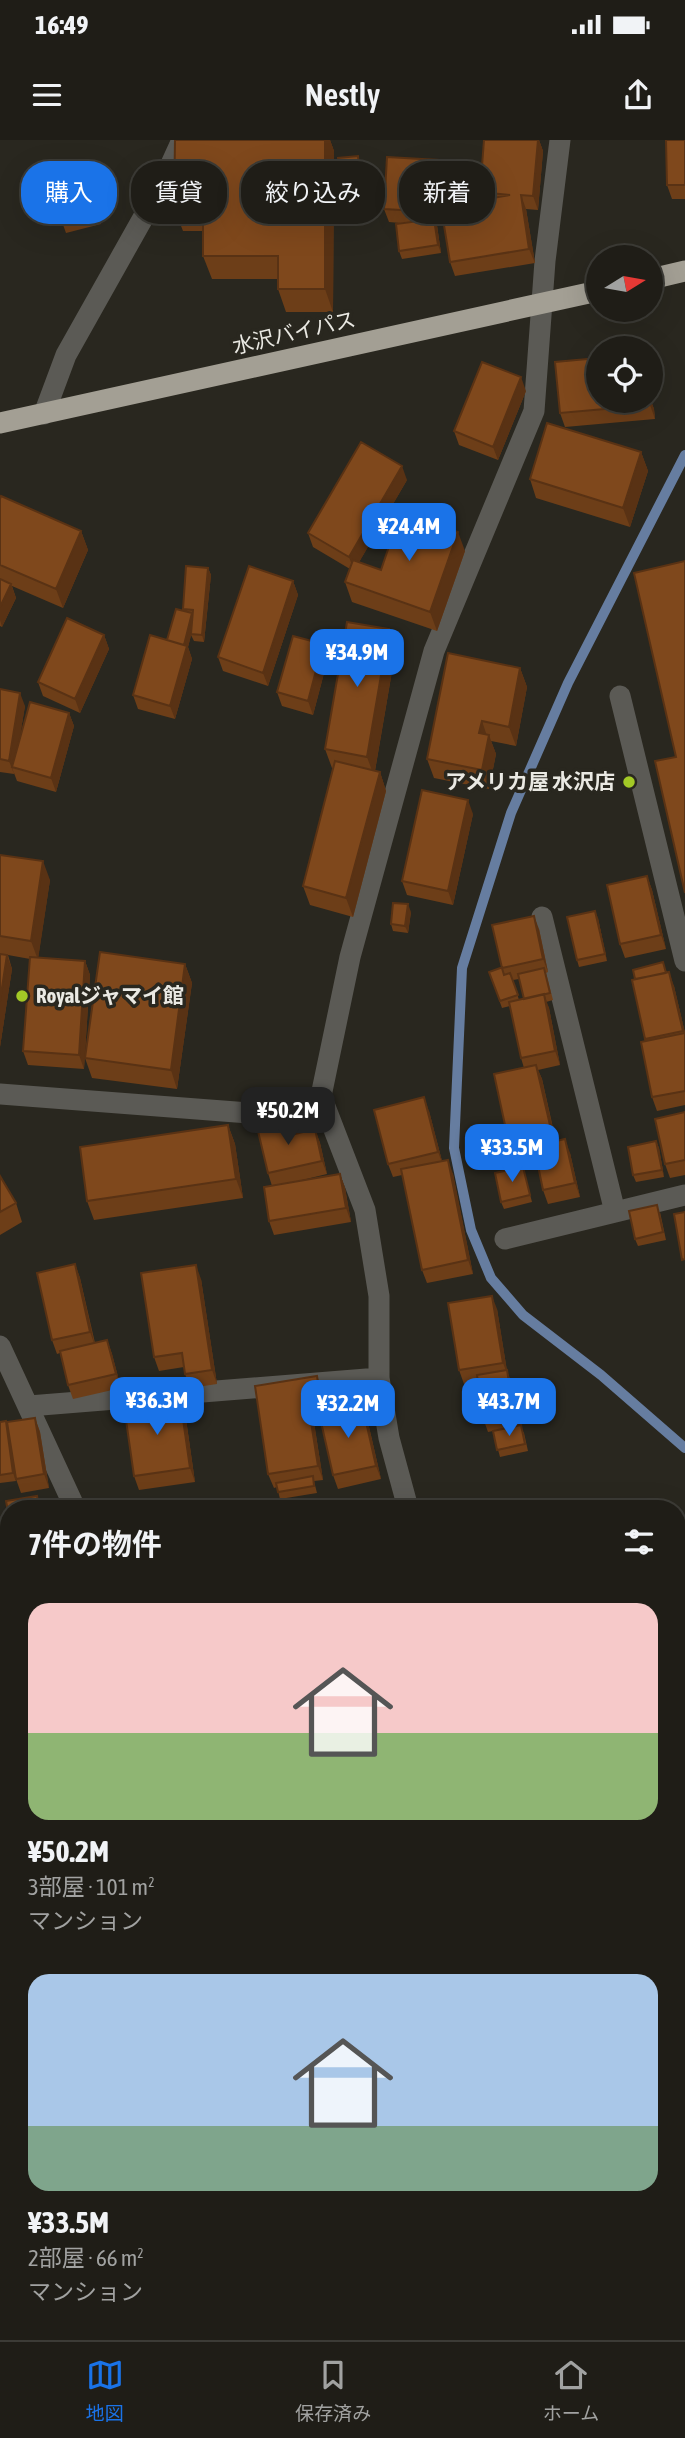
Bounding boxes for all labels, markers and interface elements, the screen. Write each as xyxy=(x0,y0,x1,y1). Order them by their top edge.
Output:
text: 16:49 xyxy=(35,10,89,40)
icon: menu xyxy=(28,76,66,114)
text: Nestly xyxy=(305,76,380,113)
icon: share xyxy=(619,76,657,114)
chip: 購入 xyxy=(21,161,117,224)
chip: 賃貸 xyxy=(131,161,227,224)
chip: 絞り込み xyxy=(241,161,385,224)
chip: 新着 xyxy=(399,161,495,224)
north arrow xyxy=(586,245,663,322)
map controls xyxy=(586,245,663,413)
street label: 水沢バイパス xyxy=(230,306,358,358)
button: locate xyxy=(586,336,663,413)
pin: ¥24.4M xyxy=(352,504,466,563)
text: ¥24.4M xyxy=(378,513,440,539)
pin: ¥34.9M xyxy=(300,630,414,689)
text: ¥34.9M xyxy=(326,639,388,665)
place label: アメリカ屋 水沢店 xyxy=(445,769,615,793)
marker: アメリカ屋 水沢店 xyxy=(621,774,637,790)
place label: Royalジャマイ館 xyxy=(36,983,184,1007)
marker: Royalジャマイ館 xyxy=(14,988,30,1004)
pin: ¥50.2M xyxy=(231,1088,345,1147)
text: ¥50.2M xyxy=(257,1097,319,1123)
pin: ¥33.5M xyxy=(455,1124,569,1184)
text: ¥33.5M xyxy=(481,1134,543,1160)
pin: ¥36.3M xyxy=(100,1378,214,1437)
pin: ¥43.7M xyxy=(452,1378,566,1438)
pin: ¥32.2M xyxy=(291,1380,405,1440)
text: ¥36.3M xyxy=(126,1387,188,1413)
text: ¥43.7M xyxy=(478,1388,540,1414)
text: ¥32.2M xyxy=(317,1390,379,1416)
icon: filters xyxy=(620,1523,658,1561)
text: 7件の物件 xyxy=(28,1527,162,1561)
icon: home xyxy=(280,1649,406,1775)
text: ¥50.2M xyxy=(28,1834,109,1868)
text: 3部屋 · 101 m² xyxy=(28,1874,155,1900)
text: マンション xyxy=(28,1908,143,1934)
icon: home xyxy=(280,2020,406,2146)
text: ¥33.5M xyxy=(28,2205,109,2239)
text: 2部屋 · 66 m² xyxy=(28,2245,144,2271)
text: マンション xyxy=(28,2279,143,2305)
tab: 地図 xyxy=(86,2356,124,2425)
tab: 保存済み xyxy=(295,2356,371,2425)
tab: ホーム xyxy=(543,2356,599,2425)

